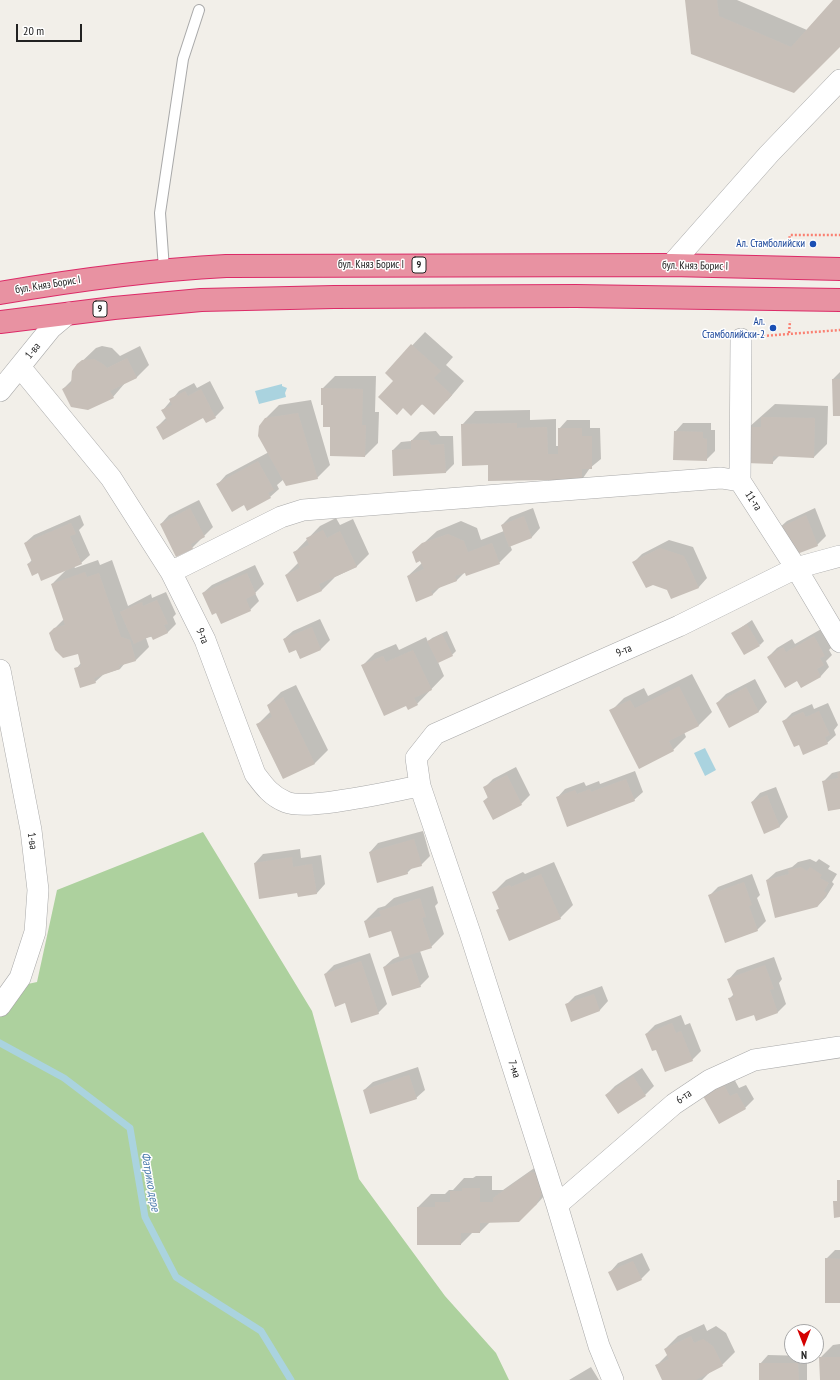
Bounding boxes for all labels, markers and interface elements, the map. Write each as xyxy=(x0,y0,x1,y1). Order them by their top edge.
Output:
scale bar xyxy=(18,16,84,42)
text: 20 m xyxy=(23,23,44,38)
place label: Ал. Стамболийски xyxy=(736,237,805,251)
marker: Ал. Стамболийски xyxy=(808,239,818,249)
road number: 9 xyxy=(412,257,426,273)
street label: бул. Княз Борис I xyxy=(338,258,404,272)
street label: бул. Княз Борис I xyxy=(662,259,728,273)
street label: бул. Княз Борис I xyxy=(14,273,82,297)
road number: 9 xyxy=(93,301,107,317)
place label: Ал. Стамболийски-2 xyxy=(702,315,765,341)
marker: Ал. Стамболийски-2 xyxy=(768,323,778,333)
street label: 1-ва xyxy=(23,340,43,362)
street label: 11-та xyxy=(742,489,764,513)
street label: 9-та xyxy=(193,626,211,646)
street label: 9-та xyxy=(614,642,634,660)
street label: 1-ва xyxy=(24,832,40,850)
street label: 7-ма xyxy=(505,1059,523,1079)
street label: 6-та xyxy=(674,1087,694,1107)
water label: Фатрико дере xyxy=(138,1152,162,1212)
north arrow xyxy=(784,1324,824,1364)
text: N xyxy=(801,1348,807,1362)

